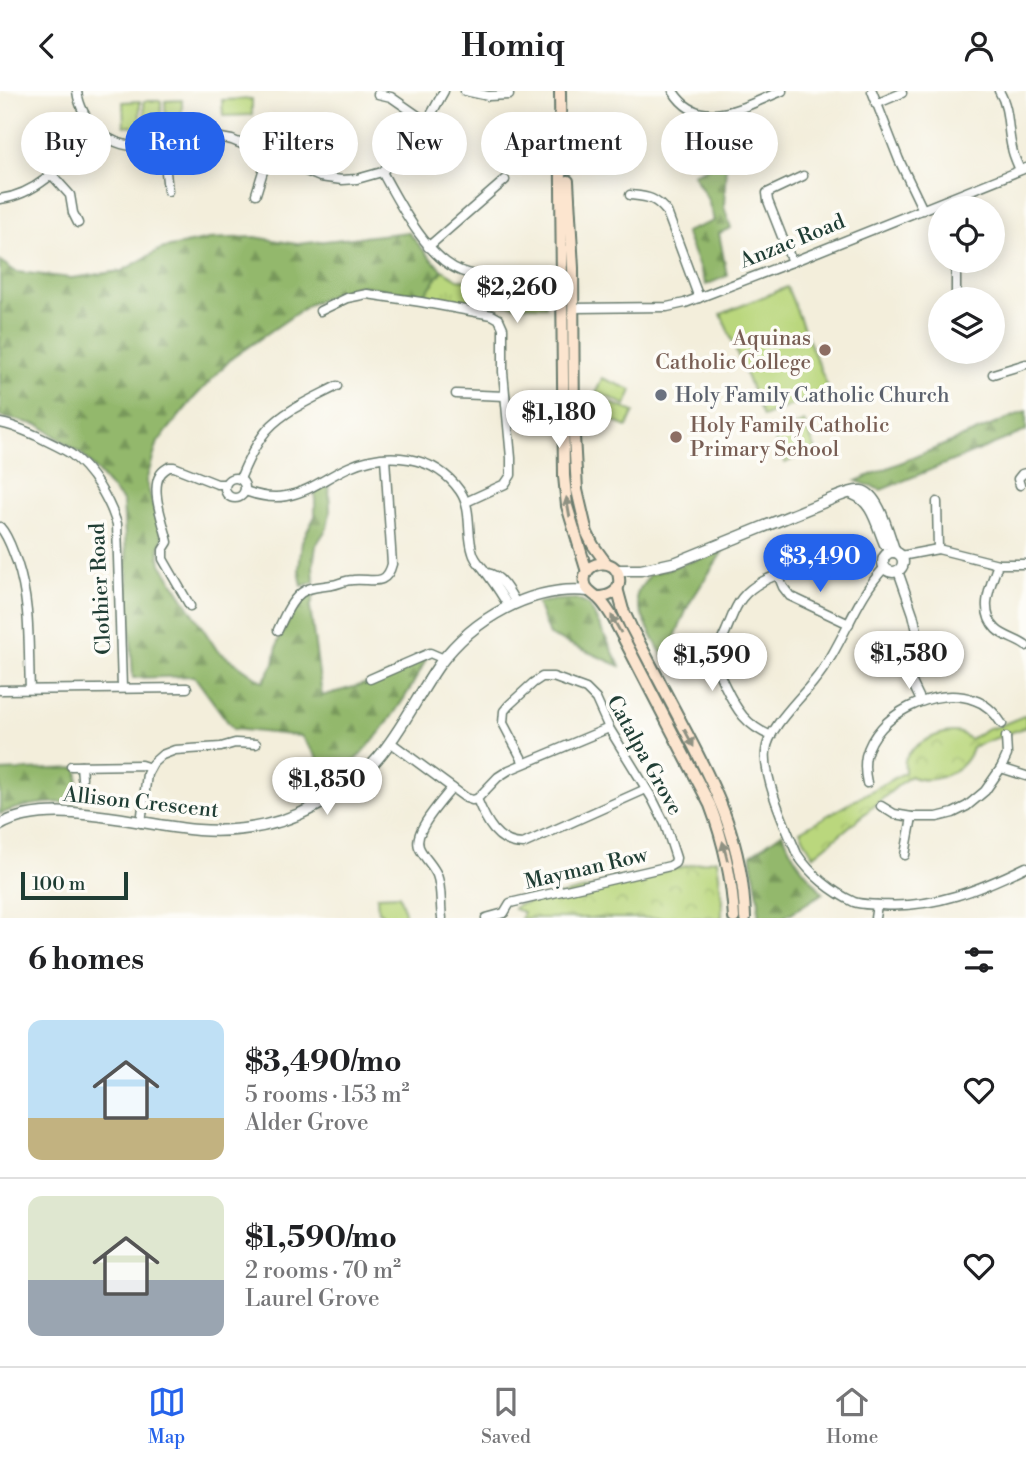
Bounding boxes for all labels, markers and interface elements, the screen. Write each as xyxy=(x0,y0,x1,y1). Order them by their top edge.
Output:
text: Homiq xyxy=(461,26,565,66)
icon: back xyxy=(28,27,66,65)
icon: person xyxy=(960,27,998,65)
chip: Buy xyxy=(21,112,111,175)
chip: Rent xyxy=(125,112,225,175)
chip: Filters xyxy=(239,112,358,175)
chip: New xyxy=(372,112,467,175)
chip: Apartment xyxy=(481,112,647,175)
chip: House xyxy=(661,112,778,175)
map controls xyxy=(928,196,1005,364)
button: locate xyxy=(928,196,1005,273)
street label: Anzac Road xyxy=(735,209,849,275)
pin: $2,260 xyxy=(460,265,574,325)
text: $2,260 xyxy=(477,274,557,302)
button: layers xyxy=(928,287,1005,364)
place label: Aquinas Catholic College xyxy=(655,326,811,376)
marker: Aquinas Catholic College xyxy=(817,342,833,358)
place label: Holy Family Catholic Church xyxy=(675,383,950,409)
marker: Holy Family Catholic Church xyxy=(653,387,669,403)
pin: $1,180 xyxy=(502,391,616,450)
text: $1,180 xyxy=(522,399,596,427)
place label: Holy Family Catholic Primary School xyxy=(690,413,890,463)
marker: Holy Family Catholic Primary School xyxy=(668,429,684,445)
one-way arrow xyxy=(563,496,574,518)
street label: Clothier Road xyxy=(85,522,117,656)
pin: $3,490 xyxy=(763,535,877,594)
text: $3,490 xyxy=(779,543,861,571)
one-way arrow xyxy=(610,614,622,634)
pin: $1,580 xyxy=(852,631,966,691)
pin: $1,590 xyxy=(655,633,769,693)
text: $1,580 xyxy=(870,640,948,668)
text: $1,590 xyxy=(673,642,751,670)
street label: Catalpa Grove xyxy=(600,691,688,820)
one-way arrow xyxy=(684,728,695,748)
pin: $1,850 xyxy=(270,757,384,817)
text: $1,850 xyxy=(288,766,366,794)
street label: Allison Crescent xyxy=(61,782,220,824)
one-way arrow xyxy=(719,839,730,861)
street label: Mayman Row xyxy=(522,842,651,896)
scale bar xyxy=(21,869,128,901)
text: 100 m xyxy=(32,872,85,896)
text: 6 homes xyxy=(28,941,144,979)
icon: filters xyxy=(960,941,998,979)
text: $3,490/mo xyxy=(245,1043,402,1081)
icon: home xyxy=(84,1048,168,1132)
icon: heart xyxy=(960,1071,998,1109)
text: 5 rooms · 153 m² xyxy=(245,1081,410,1109)
text: Alder Grove xyxy=(245,1109,369,1137)
text: $1,590/mo xyxy=(245,1219,397,1257)
icon: home xyxy=(84,1224,168,1308)
icon: heart xyxy=(960,1247,998,1285)
text: 2 rooms · 70 m² xyxy=(245,1257,401,1285)
text: Laurel Grove xyxy=(245,1285,380,1313)
tab: Map xyxy=(148,1383,186,1449)
tab: Saved xyxy=(481,1383,531,1449)
tab: Home xyxy=(826,1383,878,1449)

